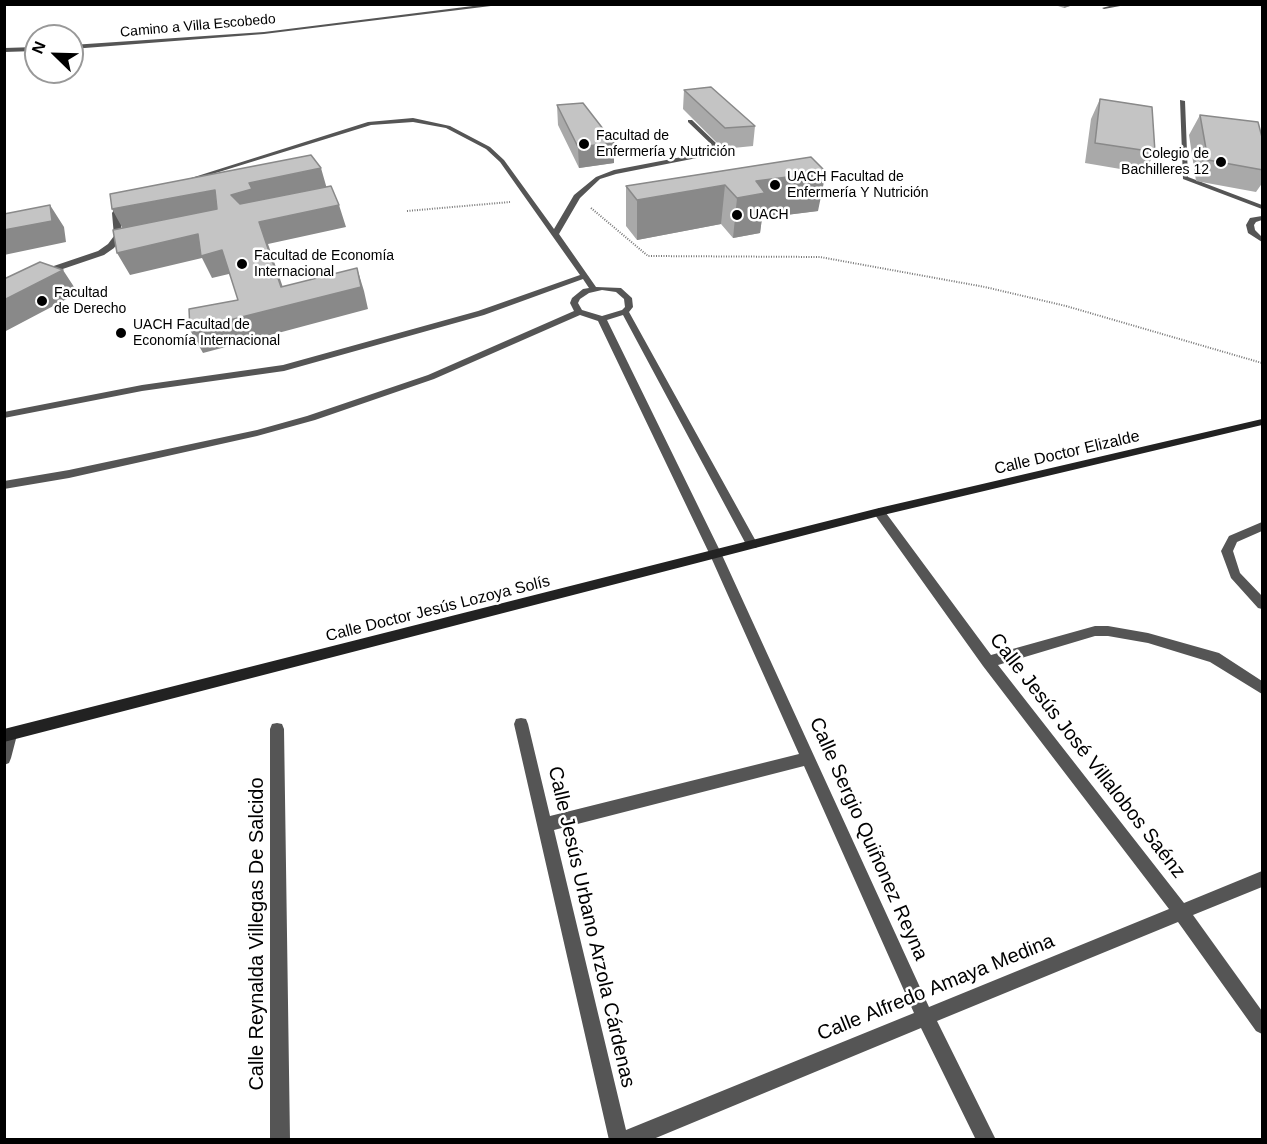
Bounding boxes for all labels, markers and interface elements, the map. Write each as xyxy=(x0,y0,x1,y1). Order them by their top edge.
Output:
street label: Camino a Villa Escobedo xyxy=(119,11,277,41)
north arrow xyxy=(24,24,84,84)
text: N xyxy=(29,39,49,56)
place label: Facultad de Enfermería y Nutrición xyxy=(596,128,735,160)
marker: Facultad de Enfermería y Nutrición xyxy=(577,137,591,151)
place label: Colegio de Bachilleres 12 xyxy=(1121,146,1209,178)
marker: Colegio de Bachilleres 12 xyxy=(1214,155,1228,169)
place label: UACH Facultad de Enfermería Y Nutrición xyxy=(787,169,929,202)
marker: UACH Facultad de Enfermería Y Nutrición xyxy=(768,178,782,192)
place label: UACH xyxy=(749,207,789,223)
marker: UACH xyxy=(730,208,744,222)
place label: Facultad de Economía Internacional xyxy=(254,248,394,280)
marker: Facultad de Economía Internacional xyxy=(235,257,249,271)
place label: Facultad de Derecho xyxy=(54,285,126,318)
marker: Facultad de Derecho xyxy=(35,294,49,308)
place label: UACH Facultad de Economía Internacional xyxy=(133,317,280,350)
marker: UACH Facultad de Economía Internacional xyxy=(114,326,128,340)
street label: Calle Doctor Elizalde xyxy=(992,427,1142,479)
street label: Calle Doctor Jesús Lozoya Solís xyxy=(324,572,552,646)
street label: Calle Jesús José Villalobos Saénz xyxy=(984,629,1190,883)
street label: Calle Sergio Quiñonez Reyna xyxy=(803,714,933,964)
street label: Calle Jesús Urbano Arzola Cárdenas xyxy=(542,764,640,1090)
street label: Calle Reynalda Villegas De Salcido xyxy=(245,777,269,1091)
street label: Calle Alfredo Amaya Medina xyxy=(814,929,1058,1047)

